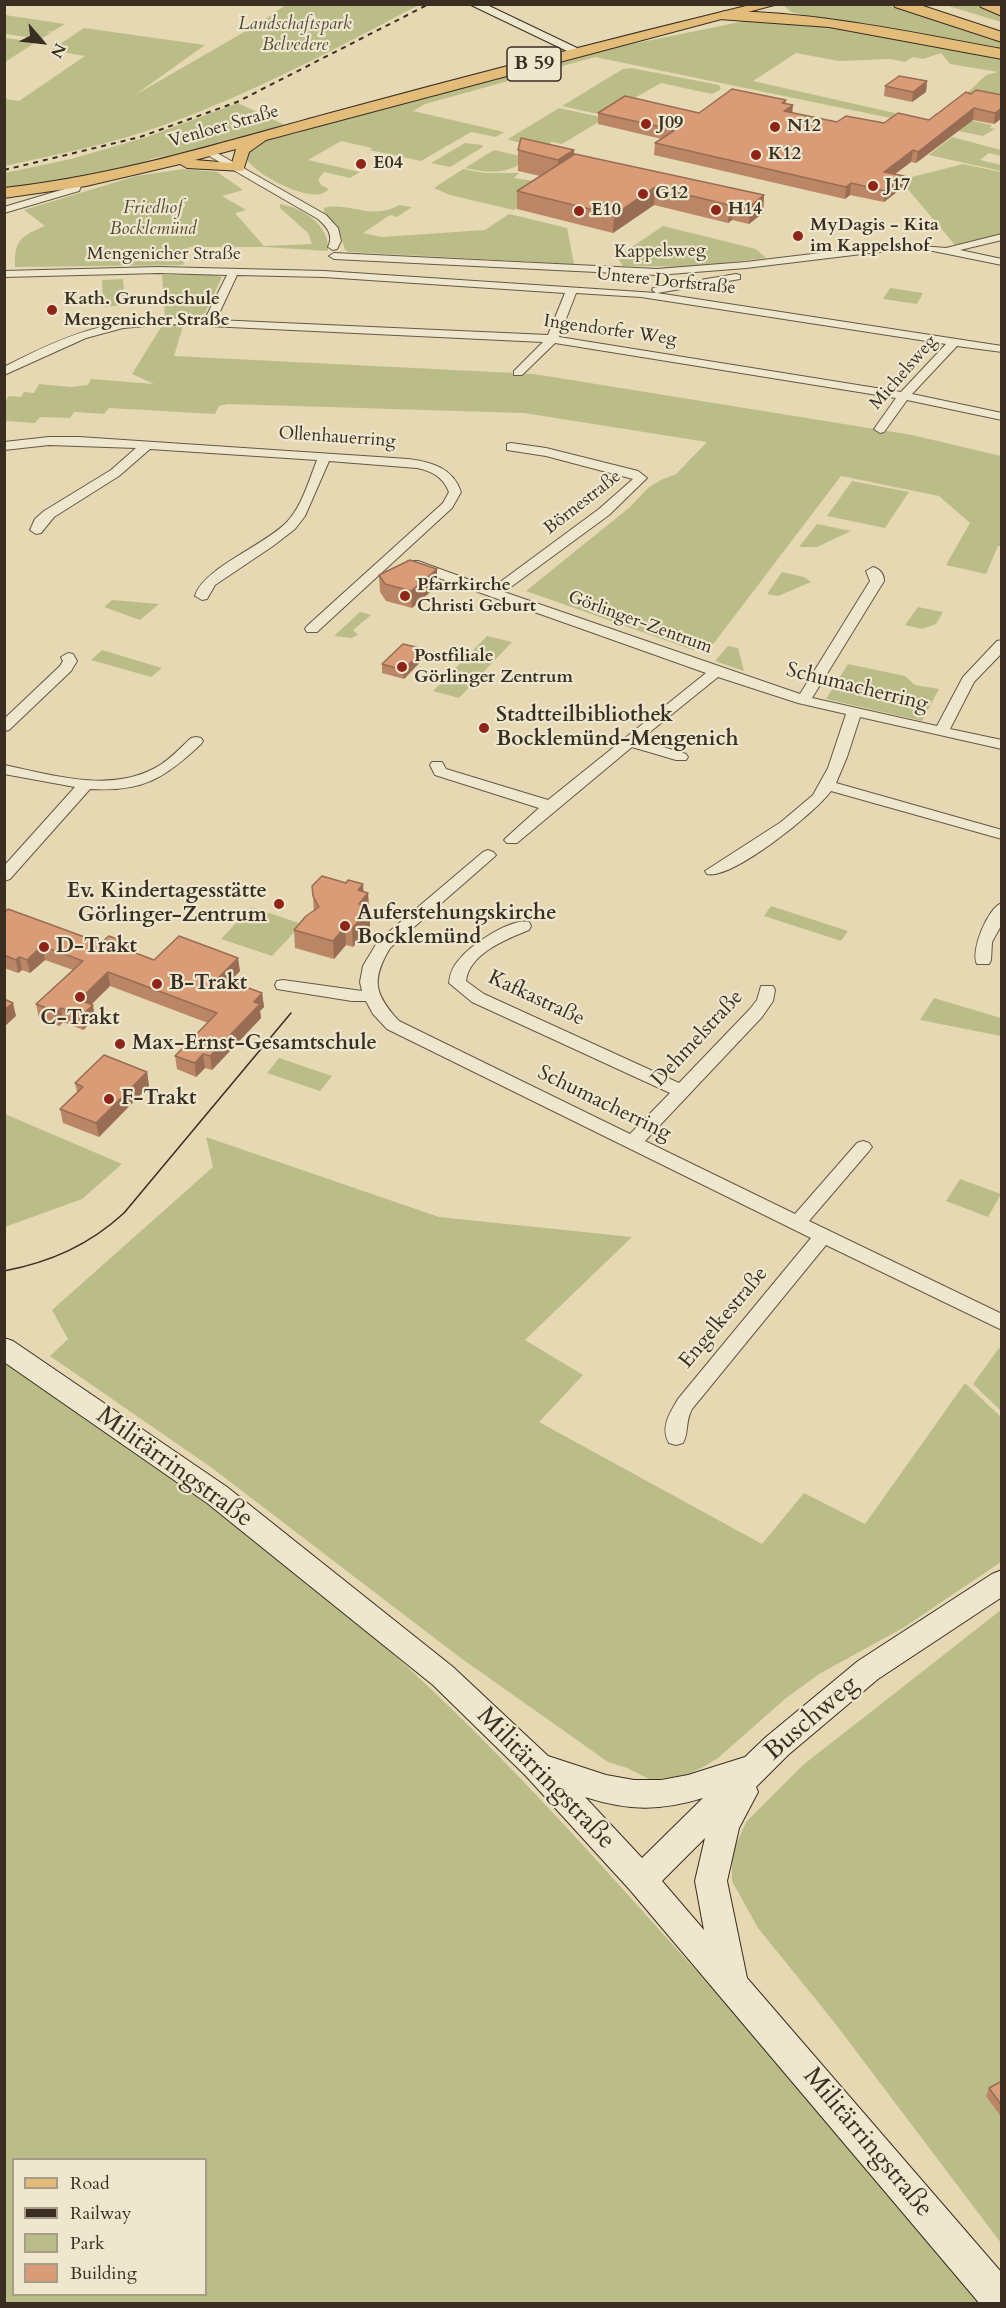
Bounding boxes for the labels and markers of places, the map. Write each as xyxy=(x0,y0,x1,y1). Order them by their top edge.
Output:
place label: J09 xyxy=(658,113,683,135)
place label: N12 xyxy=(787,116,821,138)
marker: J09 xyxy=(639,117,653,131)
marker: N12 xyxy=(768,120,782,134)
place label: K12 xyxy=(768,144,801,166)
marker: K12 xyxy=(749,148,763,162)
place label: E04 xyxy=(373,153,403,175)
marker: E04 xyxy=(354,157,368,171)
place label: J17 xyxy=(885,175,910,197)
marker: J17 xyxy=(866,179,880,193)
place label: G12 xyxy=(655,183,688,205)
marker: G12 xyxy=(636,187,650,201)
place label: H14 xyxy=(728,199,762,221)
place label: E10 xyxy=(591,200,621,222)
marker: H14 xyxy=(709,203,723,217)
marker: E10 xyxy=(572,204,586,218)
place label: MyDagis - Kita im Kappelshof xyxy=(810,215,939,258)
marker: MyDagis - Kita im Kappelshof xyxy=(791,229,805,243)
place label: Kath. Grundschule Mengenicher Straße xyxy=(64,289,230,332)
marker: Kath. Grundschule Mengenicher Straße xyxy=(45,303,59,317)
place label: Pfarrkirche Christi Geburt xyxy=(417,575,536,618)
marker: Pfarrkirche Christi Geburt xyxy=(398,589,412,603)
place label: Postfiliale Görlinger Zentrum xyxy=(414,646,573,688)
marker: Postfiliale Görlinger Zentrum xyxy=(395,660,409,674)
place label: Stadtteilbibliothek Bocklemünd-Mengenich xyxy=(496,703,739,753)
marker: Stadtteilbibliothek Bocklemünd-Mengenich xyxy=(477,721,491,735)
place label: Ev. Kindertagesstätte Görlinger-Zentrum xyxy=(67,879,267,929)
marker: Ev. Kindertagesstätte Görlinger-Zentrum xyxy=(272,897,286,911)
place label: Auferstehungskirche Bocklemünd xyxy=(357,901,557,951)
marker: Auferstehungskirche Bocklemünd xyxy=(338,919,352,933)
place label: D-Trakt xyxy=(56,934,137,960)
marker: D-Trakt xyxy=(37,940,51,954)
place label: B-Trakt xyxy=(169,971,247,997)
marker: B-Trakt xyxy=(150,977,164,991)
marker: C-Trakt xyxy=(73,990,87,1004)
place label: C-Trakt xyxy=(40,1006,120,1032)
place label: Max-Ernst-Gesamtschule xyxy=(132,1031,377,1057)
marker: Max-Ernst-Gesamtschule xyxy=(113,1037,127,1051)
place label: F-Trakt xyxy=(121,1086,196,1112)
marker: F-Trakt xyxy=(102,1092,116,1106)

